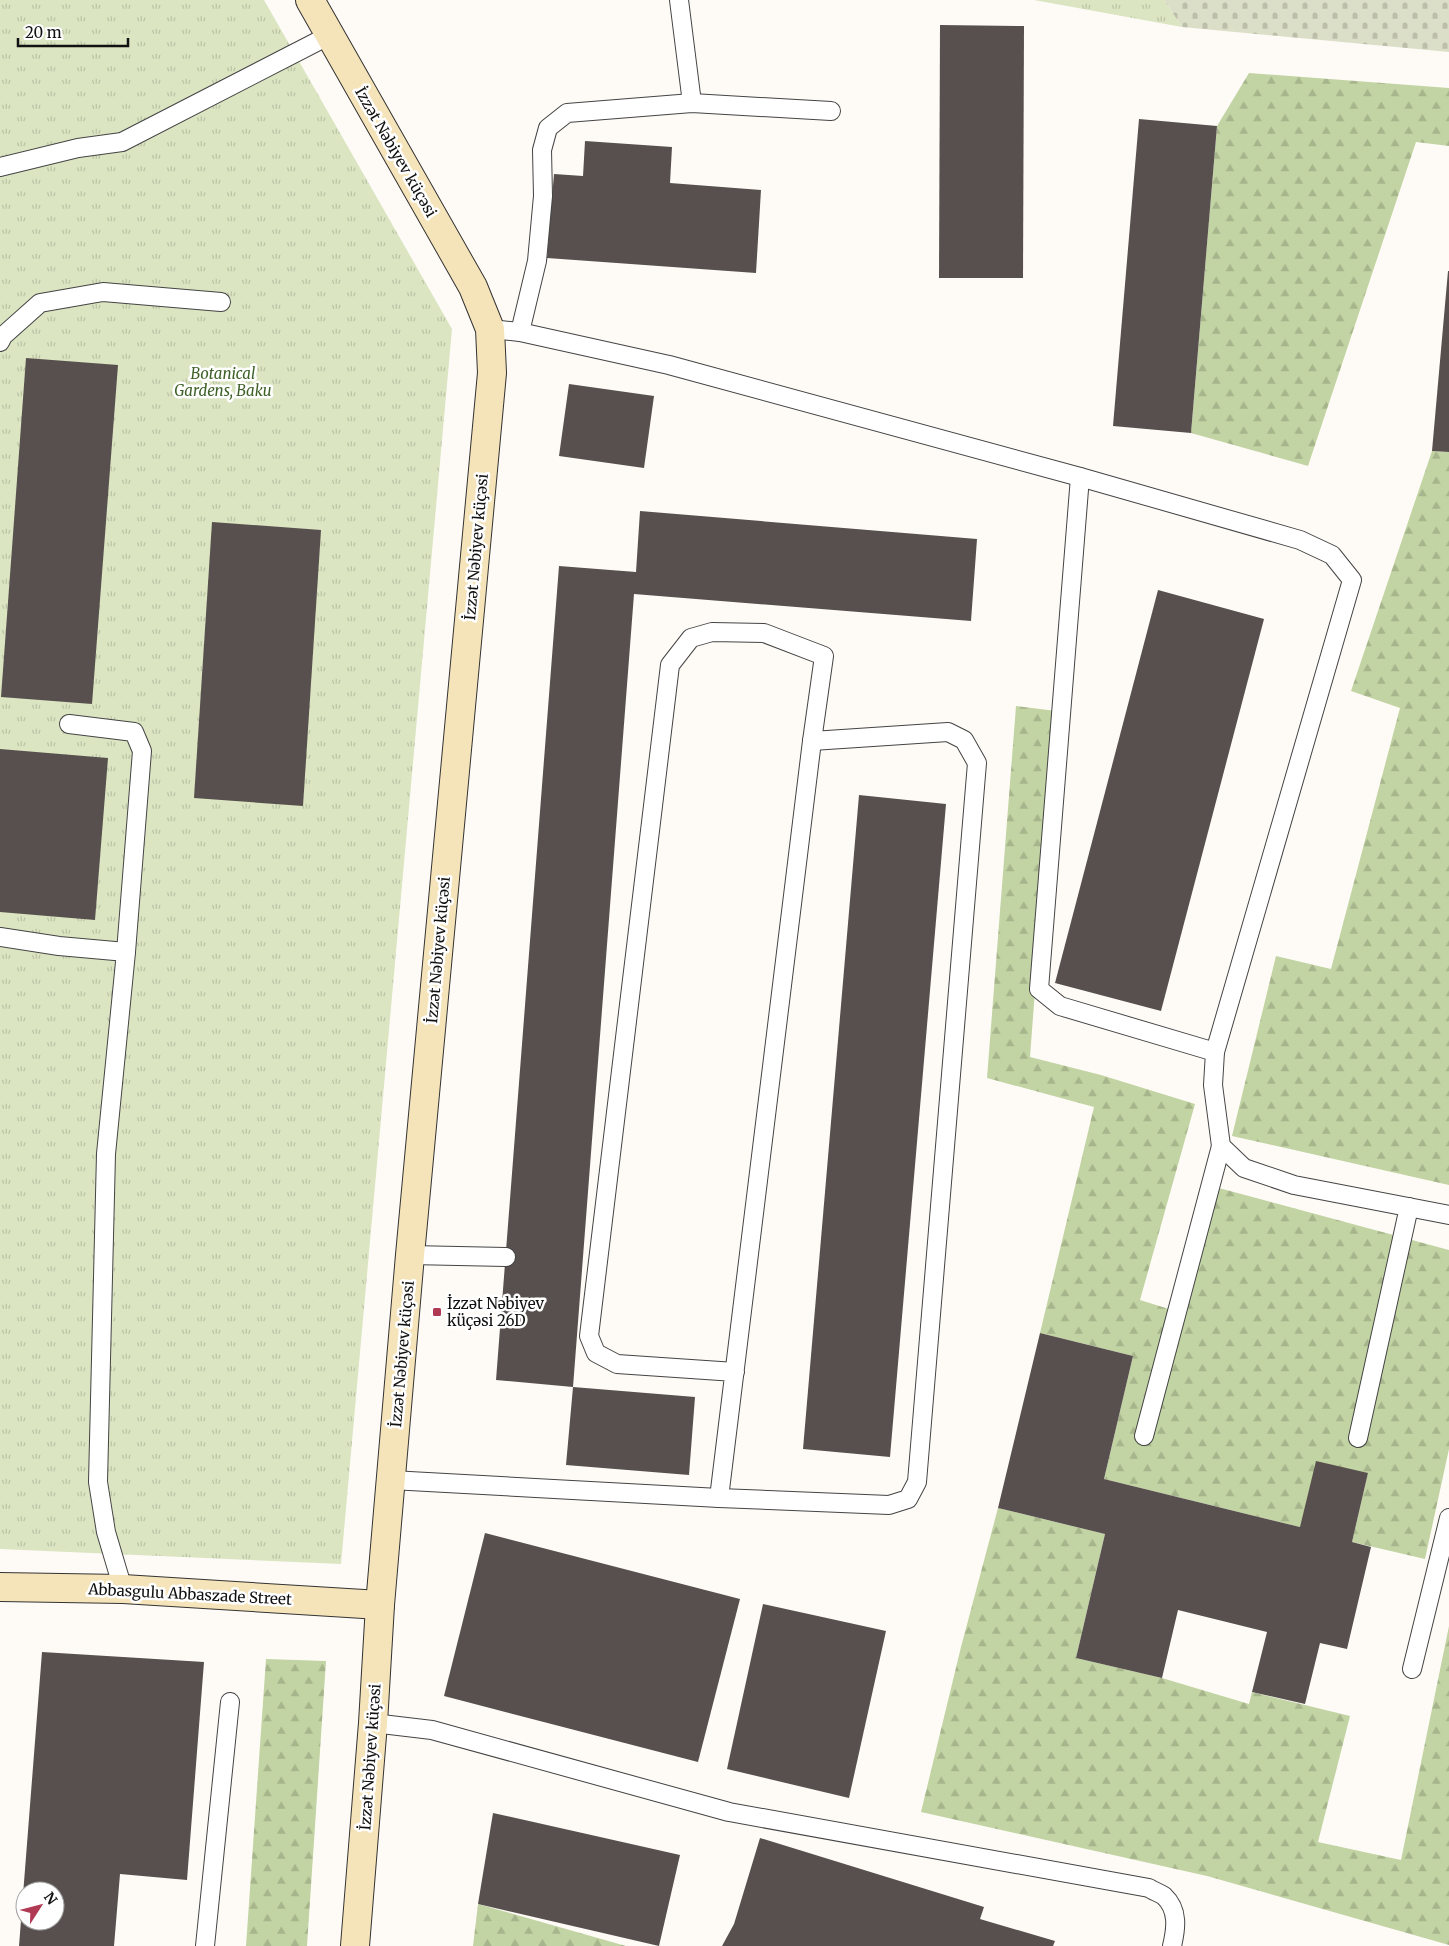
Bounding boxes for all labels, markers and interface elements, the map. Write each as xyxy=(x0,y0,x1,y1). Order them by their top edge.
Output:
scale bar xyxy=(18,15,128,47)
text: 20 m xyxy=(25,23,62,42)
street label: İzzət Nəbiyev küçəsi xyxy=(351,84,441,221)
park label: Botanical Gardens, Baku xyxy=(174,364,272,400)
street label: İzzət Nəbiyev küçəsi xyxy=(460,473,492,621)
street label: İzzət Nəbiyev küçəsi xyxy=(422,876,454,1024)
street label: İzzət Nəbiyev küçəsi xyxy=(386,1280,418,1428)
place label: İzzət Nəbiyev küçəsi 26D xyxy=(447,1294,545,1330)
marker: İzzət Nəbiyev küçəsi 26D xyxy=(431,1306,443,1318)
street label: Abbasgulu Abbaszade Street xyxy=(87,1579,292,1609)
street label: İzzət Nəbiyev küçəsi xyxy=(355,1683,385,1831)
north arrow xyxy=(15,1881,65,1931)
text: N xyxy=(40,1889,61,1908)

